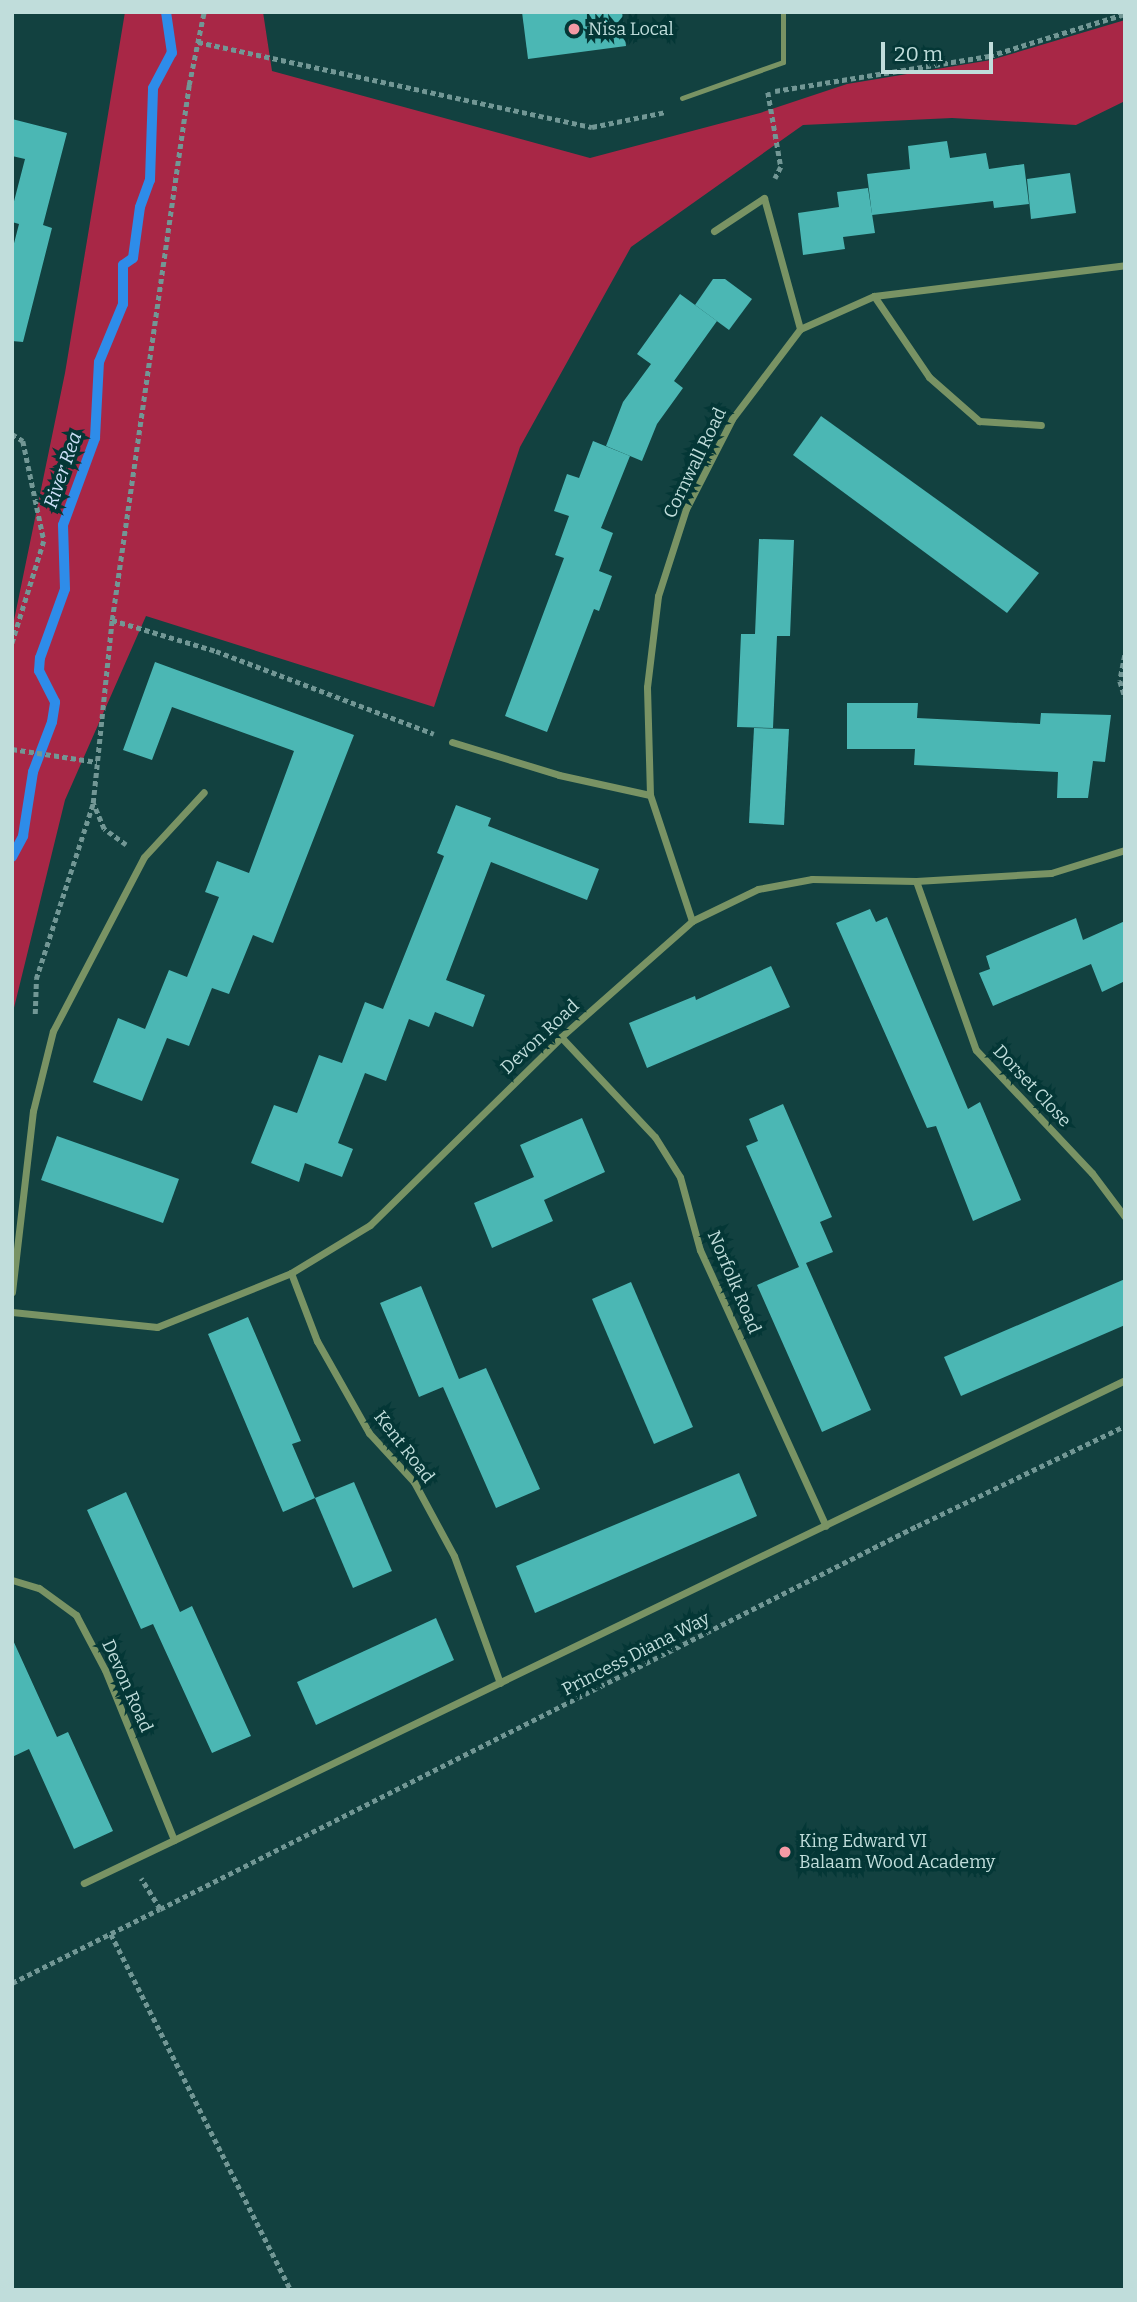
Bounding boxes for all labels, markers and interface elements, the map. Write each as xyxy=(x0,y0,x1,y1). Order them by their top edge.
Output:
place label: Nisa Local xyxy=(588,18,674,40)
marker: Nisa Local xyxy=(566,21,582,37)
scale bar xyxy=(885,28,997,72)
text: 20 m xyxy=(894,41,943,67)
street label: Cornwall Road xyxy=(659,404,731,522)
water label: River Rea xyxy=(39,429,87,511)
street label: Devon Road xyxy=(496,995,584,1079)
street label: Dorset Close xyxy=(988,1040,1076,1132)
street label: Norfolk Road xyxy=(703,1227,765,1337)
street label: Kent Road xyxy=(369,1407,439,1487)
street label: Princess Diana Way xyxy=(559,1607,713,1701)
street label: Devon Road xyxy=(97,1636,157,1736)
place label: King Edward VI Balaam Wood Academy xyxy=(799,1831,995,1874)
marker: King Edward VI Balaam Wood Academy xyxy=(777,1844,793,1860)

